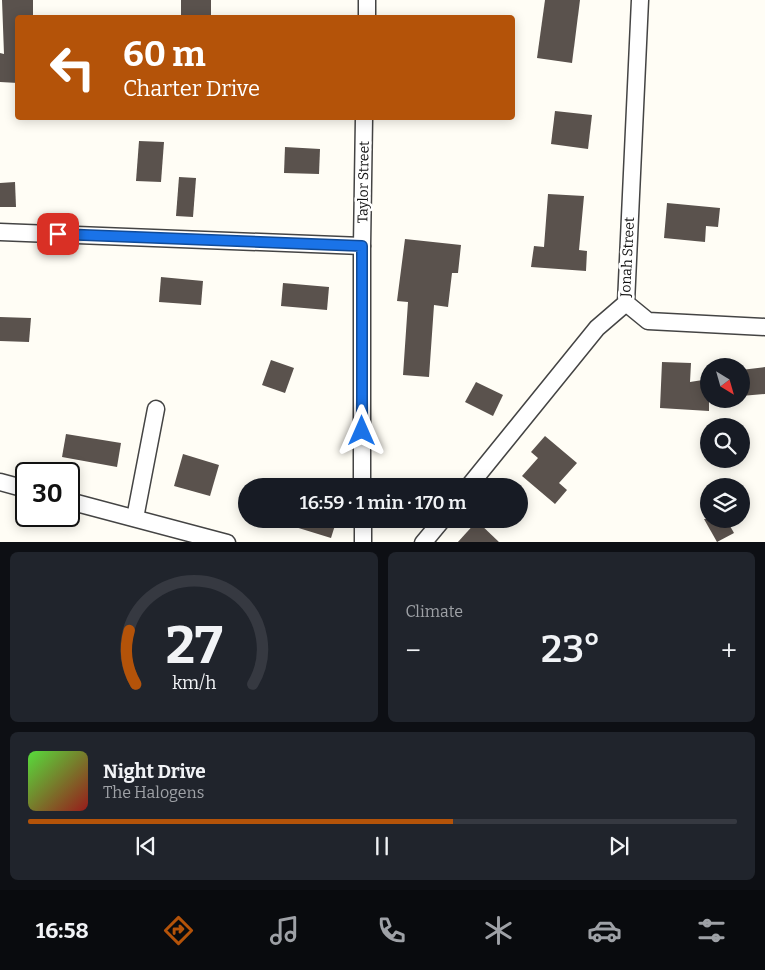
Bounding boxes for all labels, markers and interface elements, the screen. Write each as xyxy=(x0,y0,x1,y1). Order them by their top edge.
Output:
text: 60 m xyxy=(123,33,206,75)
icon: left xyxy=(40,35,105,100)
text: Charter Drive xyxy=(123,75,260,102)
street label: Taylor Street xyxy=(354,141,373,223)
pin xyxy=(37,213,79,255)
street label: Jonah Street xyxy=(617,217,638,298)
icon: arrive xyxy=(44,220,72,248)
north arrow xyxy=(700,358,750,408)
map controls xyxy=(700,358,750,528)
position arrow xyxy=(335,404,387,456)
button: search xyxy=(700,418,750,468)
speed limit sign: 30 xyxy=(15,462,80,527)
button: layers xyxy=(700,478,750,528)
text: 16:59 · 1 min · 170 m xyxy=(300,491,466,514)
text: Climate xyxy=(406,602,463,621)
text: 27 xyxy=(165,614,222,677)
text: 23° xyxy=(541,626,601,672)
text: − xyxy=(406,634,421,667)
text: + xyxy=(721,634,737,667)
text: km/h xyxy=(172,672,216,694)
text: Night Drive xyxy=(103,760,206,783)
text: The Halogens xyxy=(103,783,204,802)
icon: previous xyxy=(132,832,160,860)
icon: pause xyxy=(368,832,396,860)
icon: next xyxy=(605,832,633,860)
icon: directions xyxy=(161,913,196,948)
icon: music xyxy=(267,913,302,948)
icon: phone xyxy=(374,913,409,948)
icon: climate xyxy=(481,913,516,948)
icon: car xyxy=(587,913,622,948)
icon: filters xyxy=(694,913,729,948)
text: 16:58 xyxy=(36,917,89,944)

